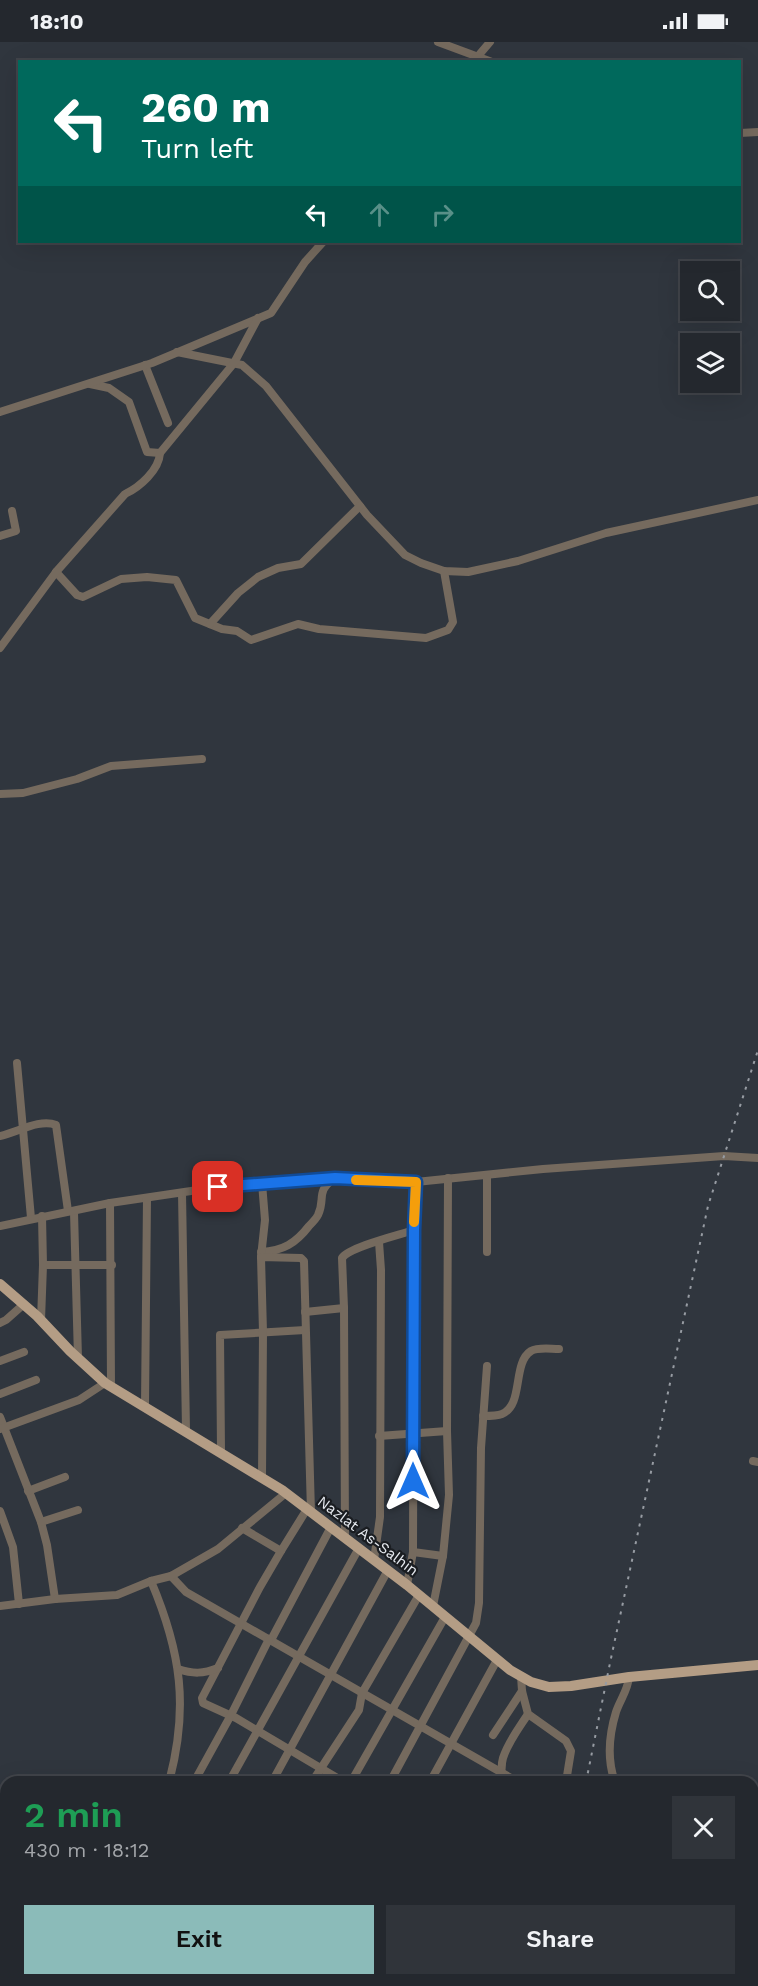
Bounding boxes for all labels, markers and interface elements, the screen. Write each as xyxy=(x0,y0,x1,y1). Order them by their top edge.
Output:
text: 18:10 xyxy=(30,9,84,34)
text: 260 m xyxy=(141,83,271,132)
icon: left xyxy=(42,84,120,162)
text: Turn left xyxy=(141,133,253,165)
icon: left xyxy=(300,198,333,231)
icon: ahead xyxy=(363,198,396,231)
icon: right xyxy=(426,198,459,231)
map controls xyxy=(680,261,740,393)
button: search xyxy=(680,261,740,321)
button: layers xyxy=(680,333,740,393)
pin xyxy=(192,1161,243,1212)
icon: arrive xyxy=(201,1170,234,1203)
position arrow xyxy=(381,1449,445,1513)
street label: Nazlat As-Salhin xyxy=(314,1492,422,1580)
text: 2 min xyxy=(24,1794,123,1836)
button: close xyxy=(672,1796,735,1859)
text: 430 m · 18:12 xyxy=(24,1838,149,1862)
button: Exit xyxy=(24,1905,374,1974)
button: Share xyxy=(386,1905,735,1974)

